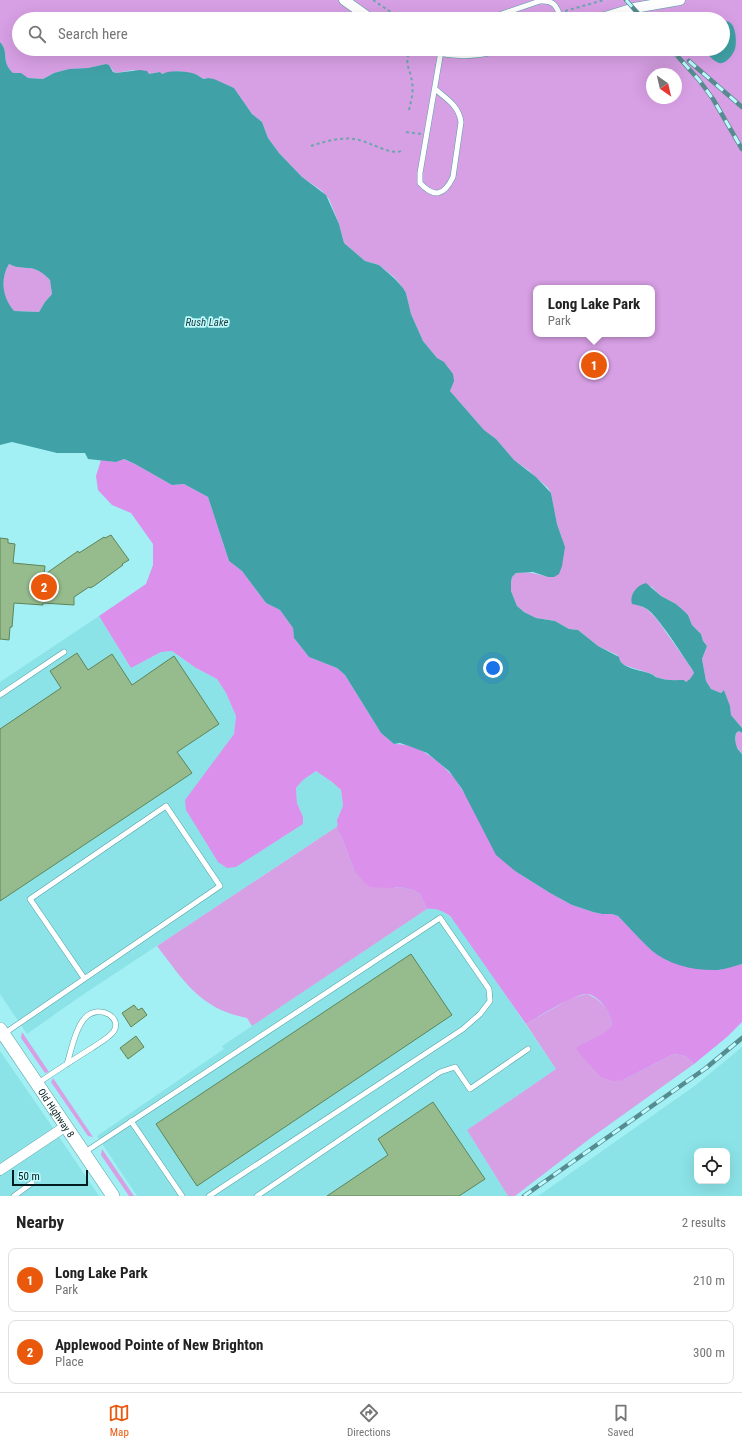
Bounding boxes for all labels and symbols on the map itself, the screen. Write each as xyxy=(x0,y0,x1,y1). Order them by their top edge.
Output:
north arrow xyxy=(646,68,682,104)
water label: Rush Lake xyxy=(185,316,229,329)
pin: 1 xyxy=(581,350,607,380)
pin: 2 xyxy=(31,572,57,602)
your location xyxy=(483,658,503,678)
street label: Old Highway 8 xyxy=(36,1086,77,1139)
scale bar xyxy=(12,1168,88,1187)

